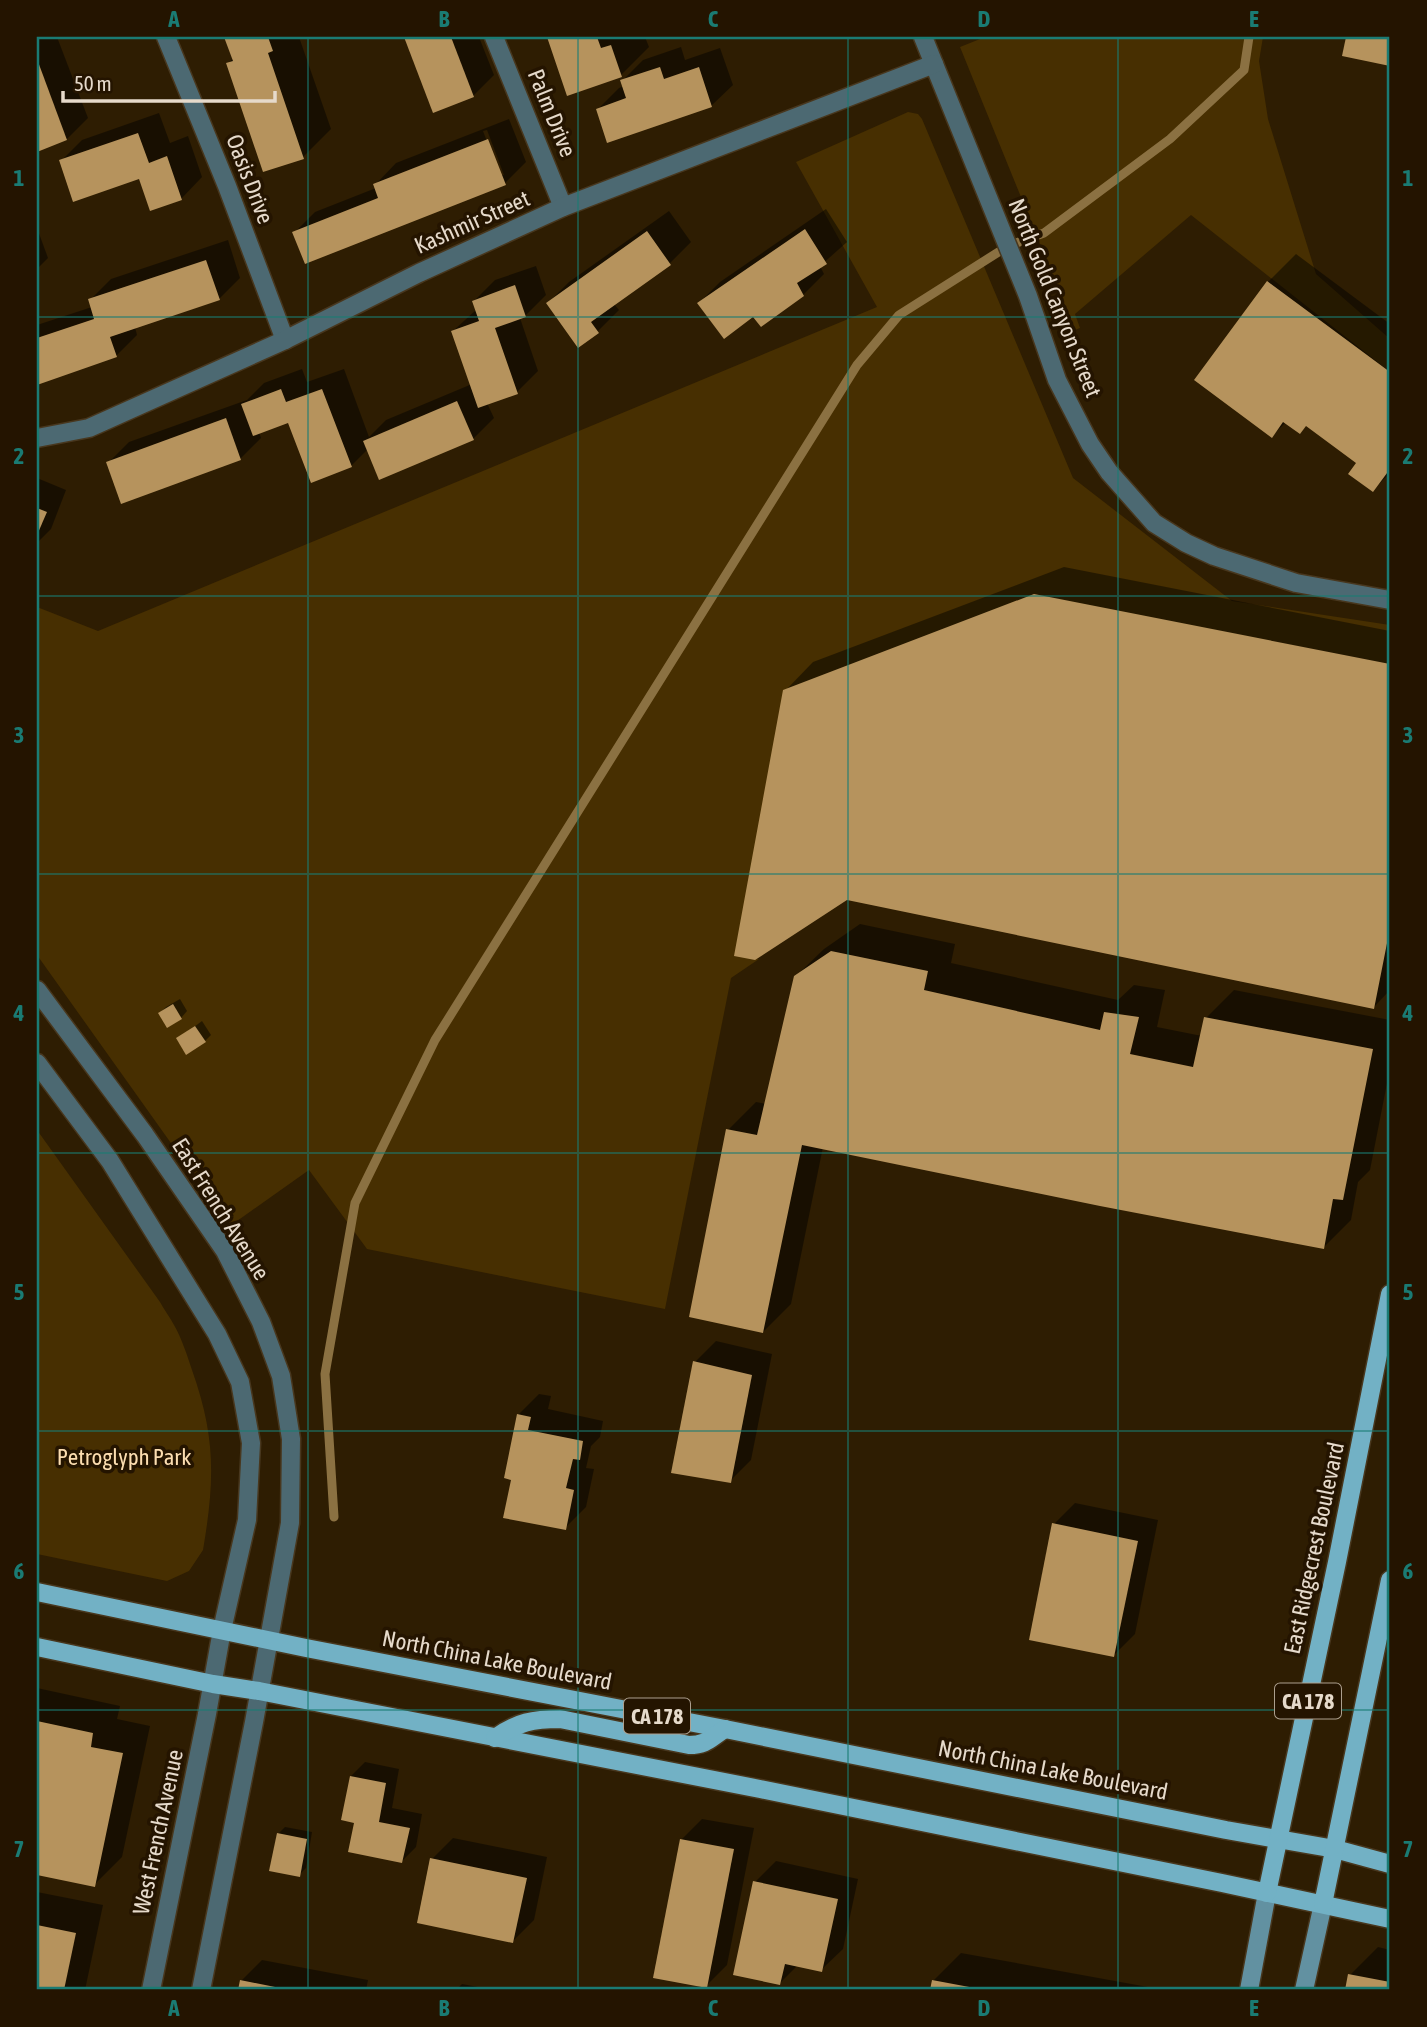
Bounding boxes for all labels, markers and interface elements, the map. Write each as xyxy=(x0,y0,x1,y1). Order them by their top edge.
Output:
text: A xyxy=(167,6,180,32)
text: B xyxy=(439,6,450,32)
text: C xyxy=(708,6,719,32)
text: D xyxy=(978,6,991,32)
text: E xyxy=(1249,6,1259,32)
scale bar xyxy=(63,60,275,104)
street label: Palm Drive xyxy=(523,65,581,161)
text: 50 m xyxy=(74,71,112,95)
street label: Oasis Drive xyxy=(221,131,279,227)
text: 1 xyxy=(14,165,25,191)
text: 1 xyxy=(1403,165,1414,191)
street label: Kashmir Street xyxy=(411,185,533,259)
street label: North Gold Canyon Street xyxy=(1003,195,1107,401)
text: 2 xyxy=(14,443,24,469)
text: 2 xyxy=(1403,443,1413,469)
text: 3 xyxy=(14,722,24,748)
text: 3 xyxy=(1403,722,1413,748)
text: 4 xyxy=(13,1000,25,1026)
text: 4 xyxy=(1402,1000,1414,1026)
street label: East French Avenue xyxy=(167,1133,275,1285)
text: 5 xyxy=(14,1279,25,1305)
text: 5 xyxy=(1403,1279,1414,1305)
street label: East Ridgecrest Boulevard xyxy=(1279,1440,1349,1656)
park label: Petroglyph Park xyxy=(57,1444,191,1470)
text: 6 xyxy=(14,1558,25,1584)
text: 6 xyxy=(1403,1558,1414,1584)
street label: North China Lake Boulevard xyxy=(380,1625,614,1695)
road number: CA 178 xyxy=(1275,1684,1341,1718)
road number: CA 178 xyxy=(624,1698,690,1734)
street label: North China Lake Boulevard xyxy=(936,1735,1170,1805)
street label: West French Avenue xyxy=(128,1747,188,1917)
text: 7 xyxy=(14,1836,24,1862)
text: 7 xyxy=(1403,1836,1413,1862)
text: A xyxy=(167,1995,180,2021)
text: B xyxy=(439,1995,450,2021)
text: C xyxy=(708,1995,719,2021)
text: D xyxy=(978,1995,991,2021)
text: E xyxy=(1249,1995,1259,2021)

